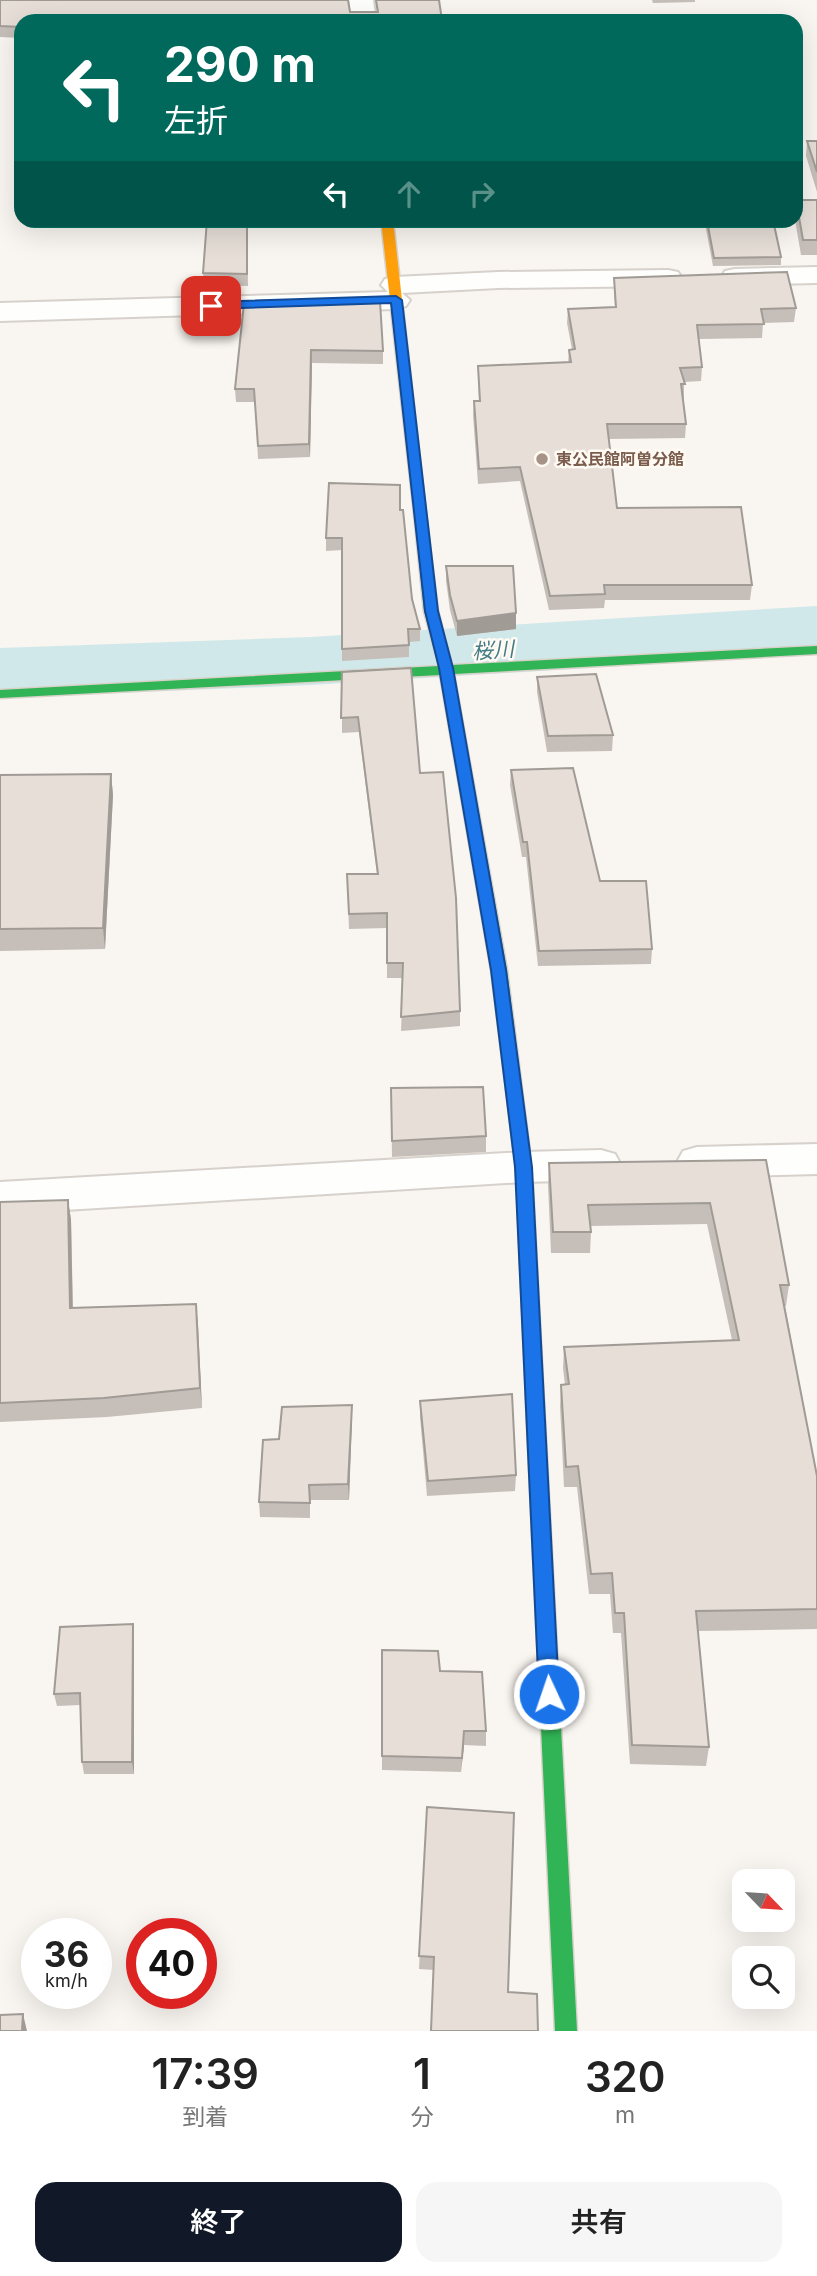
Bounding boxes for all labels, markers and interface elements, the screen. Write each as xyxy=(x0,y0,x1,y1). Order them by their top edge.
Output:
text: 290 m xyxy=(164,35,316,94)
icon: left xyxy=(49,42,140,133)
text: 左折 xyxy=(164,101,228,140)
icon: left xyxy=(317,175,355,213)
icon: ahead xyxy=(390,175,428,213)
icon: right xyxy=(463,175,501,213)
pin xyxy=(181,276,241,336)
icon: arrive xyxy=(192,287,230,325)
place label: 東公民館阿曽分館 xyxy=(556,449,684,469)
marker: 東公民館阿曽分館 xyxy=(534,451,550,467)
water label: 桜川 xyxy=(471,636,517,664)
position arrow xyxy=(512,1657,586,1731)
north arrow xyxy=(732,1869,794,1932)
map controls xyxy=(732,1869,795,2009)
speed limit sign: 40 xyxy=(126,1918,217,2009)
text: 36 xyxy=(44,1933,89,1975)
button: search xyxy=(732,1946,795,2009)
text: km/h xyxy=(45,1970,88,1991)
text: 17:39 xyxy=(151,2048,259,2099)
text: 1 xyxy=(413,2048,431,2099)
text: 320 xyxy=(585,2051,666,2102)
text: m xyxy=(615,2101,635,2129)
text: 到着 xyxy=(182,2103,228,2131)
text: 分 xyxy=(410,2103,433,2131)
button: 終了 xyxy=(35,2182,402,2262)
button: 共有 xyxy=(416,2182,782,2262)

